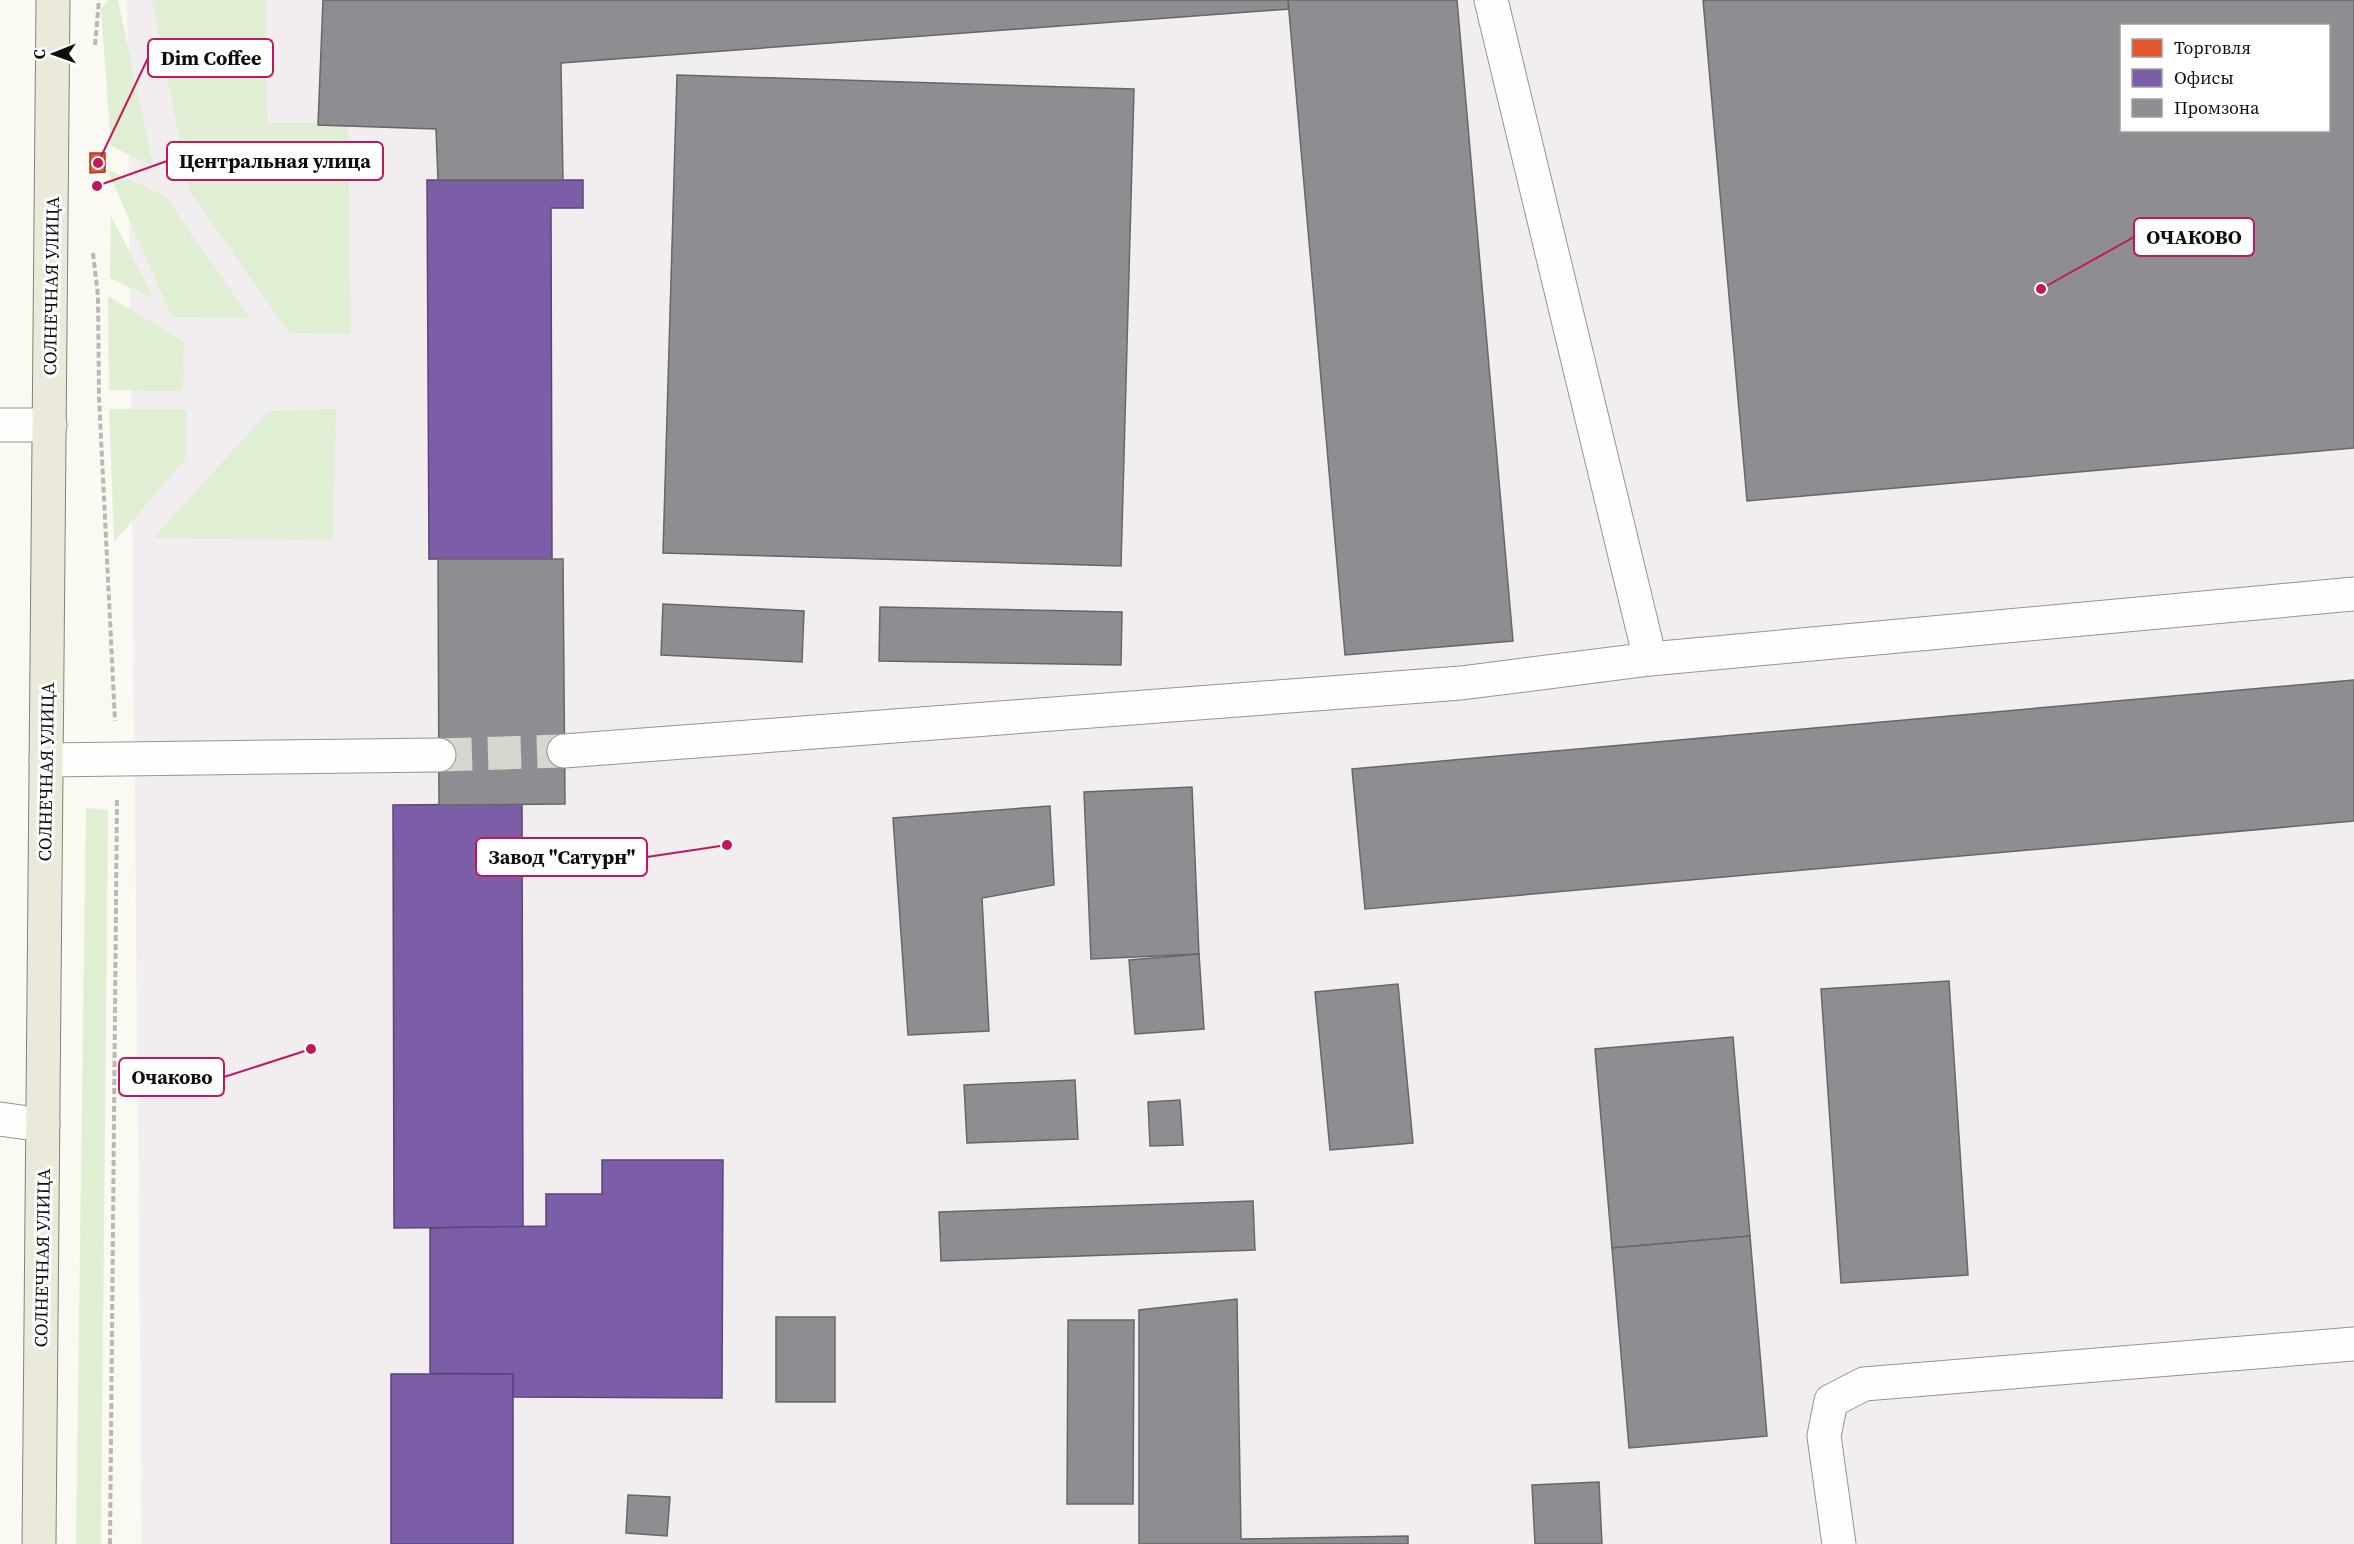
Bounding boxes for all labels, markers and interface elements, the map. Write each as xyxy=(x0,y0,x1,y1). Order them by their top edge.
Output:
north arrow xyxy=(24,24,84,84)
legend xyxy=(2120,24,2330,132)
text: Торговля xyxy=(2174,35,2251,60)
callout: Dim Coffee xyxy=(148,39,273,77)
text: Dim Coffee xyxy=(161,44,261,72)
text: С xyxy=(28,49,50,59)
text: Офисы xyxy=(2174,65,2234,90)
text: Промзона xyxy=(2174,95,2260,120)
callout: Центральная улица xyxy=(167,142,383,180)
text: Центральная улица xyxy=(179,147,371,175)
street label: СОЛНЕЧНАЯ УЛИЦА xyxy=(37,196,65,376)
callout: ОЧАКОВО xyxy=(2134,218,2254,256)
text: ОЧАКОВО xyxy=(2146,223,2242,251)
street label: СОЛНЕЧНАЯ УЛИЦА xyxy=(32,682,60,862)
callout: Завод "Сатурн" xyxy=(476,838,647,876)
text: Завод "Сатурн" xyxy=(488,843,636,871)
callout: Очаково xyxy=(119,1058,224,1096)
text: Очаково xyxy=(131,1063,213,1091)
street label: СОЛНЕЧНАЯ УЛИЦА xyxy=(28,1168,56,1348)

